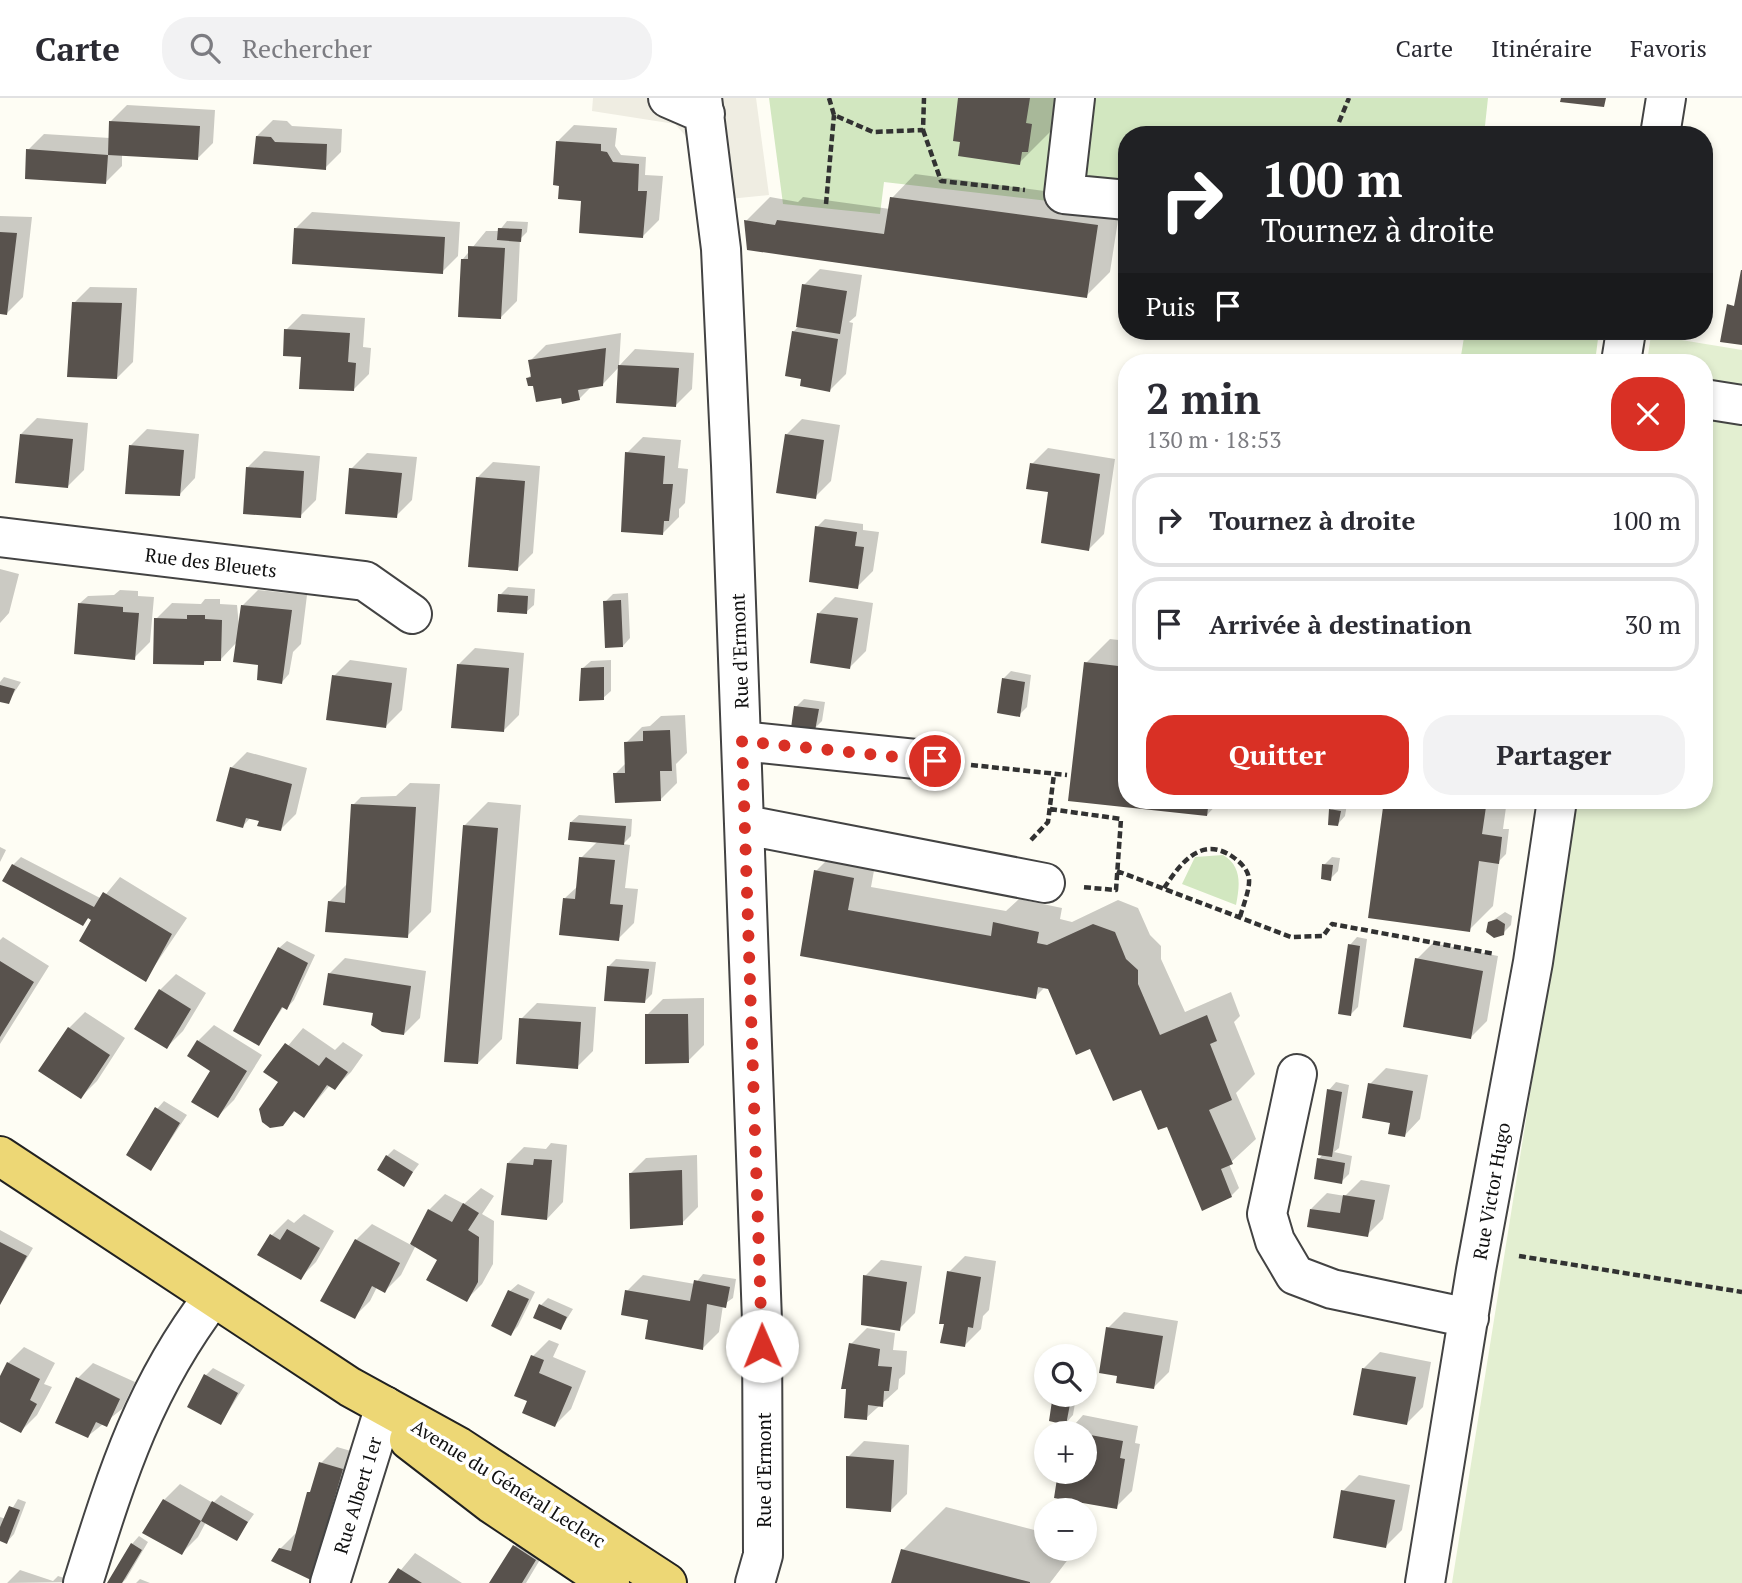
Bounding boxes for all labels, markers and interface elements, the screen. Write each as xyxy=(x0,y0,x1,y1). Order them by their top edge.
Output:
search box xyxy=(162,17,652,80)
text: Carte xyxy=(35,27,120,70)
icon: search xyxy=(186,29,224,67)
text: Rechercher xyxy=(242,31,372,65)
text: Carte xyxy=(1395,32,1453,64)
text: Itinéraire xyxy=(1491,32,1592,64)
text: Favoris xyxy=(1630,32,1707,64)
text: 100 m xyxy=(1261,146,1403,211)
icon: right xyxy=(1146,154,1237,245)
text: Tournez à droite xyxy=(1261,209,1495,251)
icon: arrive xyxy=(1209,287,1247,325)
text: Puis xyxy=(1146,289,1195,323)
text: 2 min xyxy=(1146,370,1261,426)
button: close xyxy=(1611,377,1685,451)
text: 130 m · 18:53 xyxy=(1146,424,1281,455)
icon: right xyxy=(1150,501,1188,539)
text: Tournez à droite xyxy=(1209,503,1415,537)
text: 100 m xyxy=(1611,503,1681,537)
street label: Rue des Bleuets xyxy=(144,541,278,583)
street label: Rue d'Ermont xyxy=(724,593,754,709)
icon: arrive xyxy=(1150,605,1188,643)
text: Arrivée à destination xyxy=(1209,607,1472,641)
text: 30 m xyxy=(1625,607,1681,641)
button: Quitter xyxy=(1146,715,1409,795)
button: Partager xyxy=(1423,715,1685,795)
pin xyxy=(905,731,965,791)
icon: arrive xyxy=(916,742,954,780)
street label: Rue Victor Hugo xyxy=(1467,1120,1515,1262)
position arrow xyxy=(725,1309,799,1383)
map controls xyxy=(1034,1344,1097,1561)
button: search xyxy=(1034,1344,1097,1407)
street label: Rue d'Ermont xyxy=(751,1412,776,1528)
street label: Avenue du Général Leclerc xyxy=(407,1413,611,1553)
button: + xyxy=(1034,1421,1097,1484)
street label: Rue Albert 1er xyxy=(327,1433,387,1557)
button: − xyxy=(1034,1498,1097,1561)

